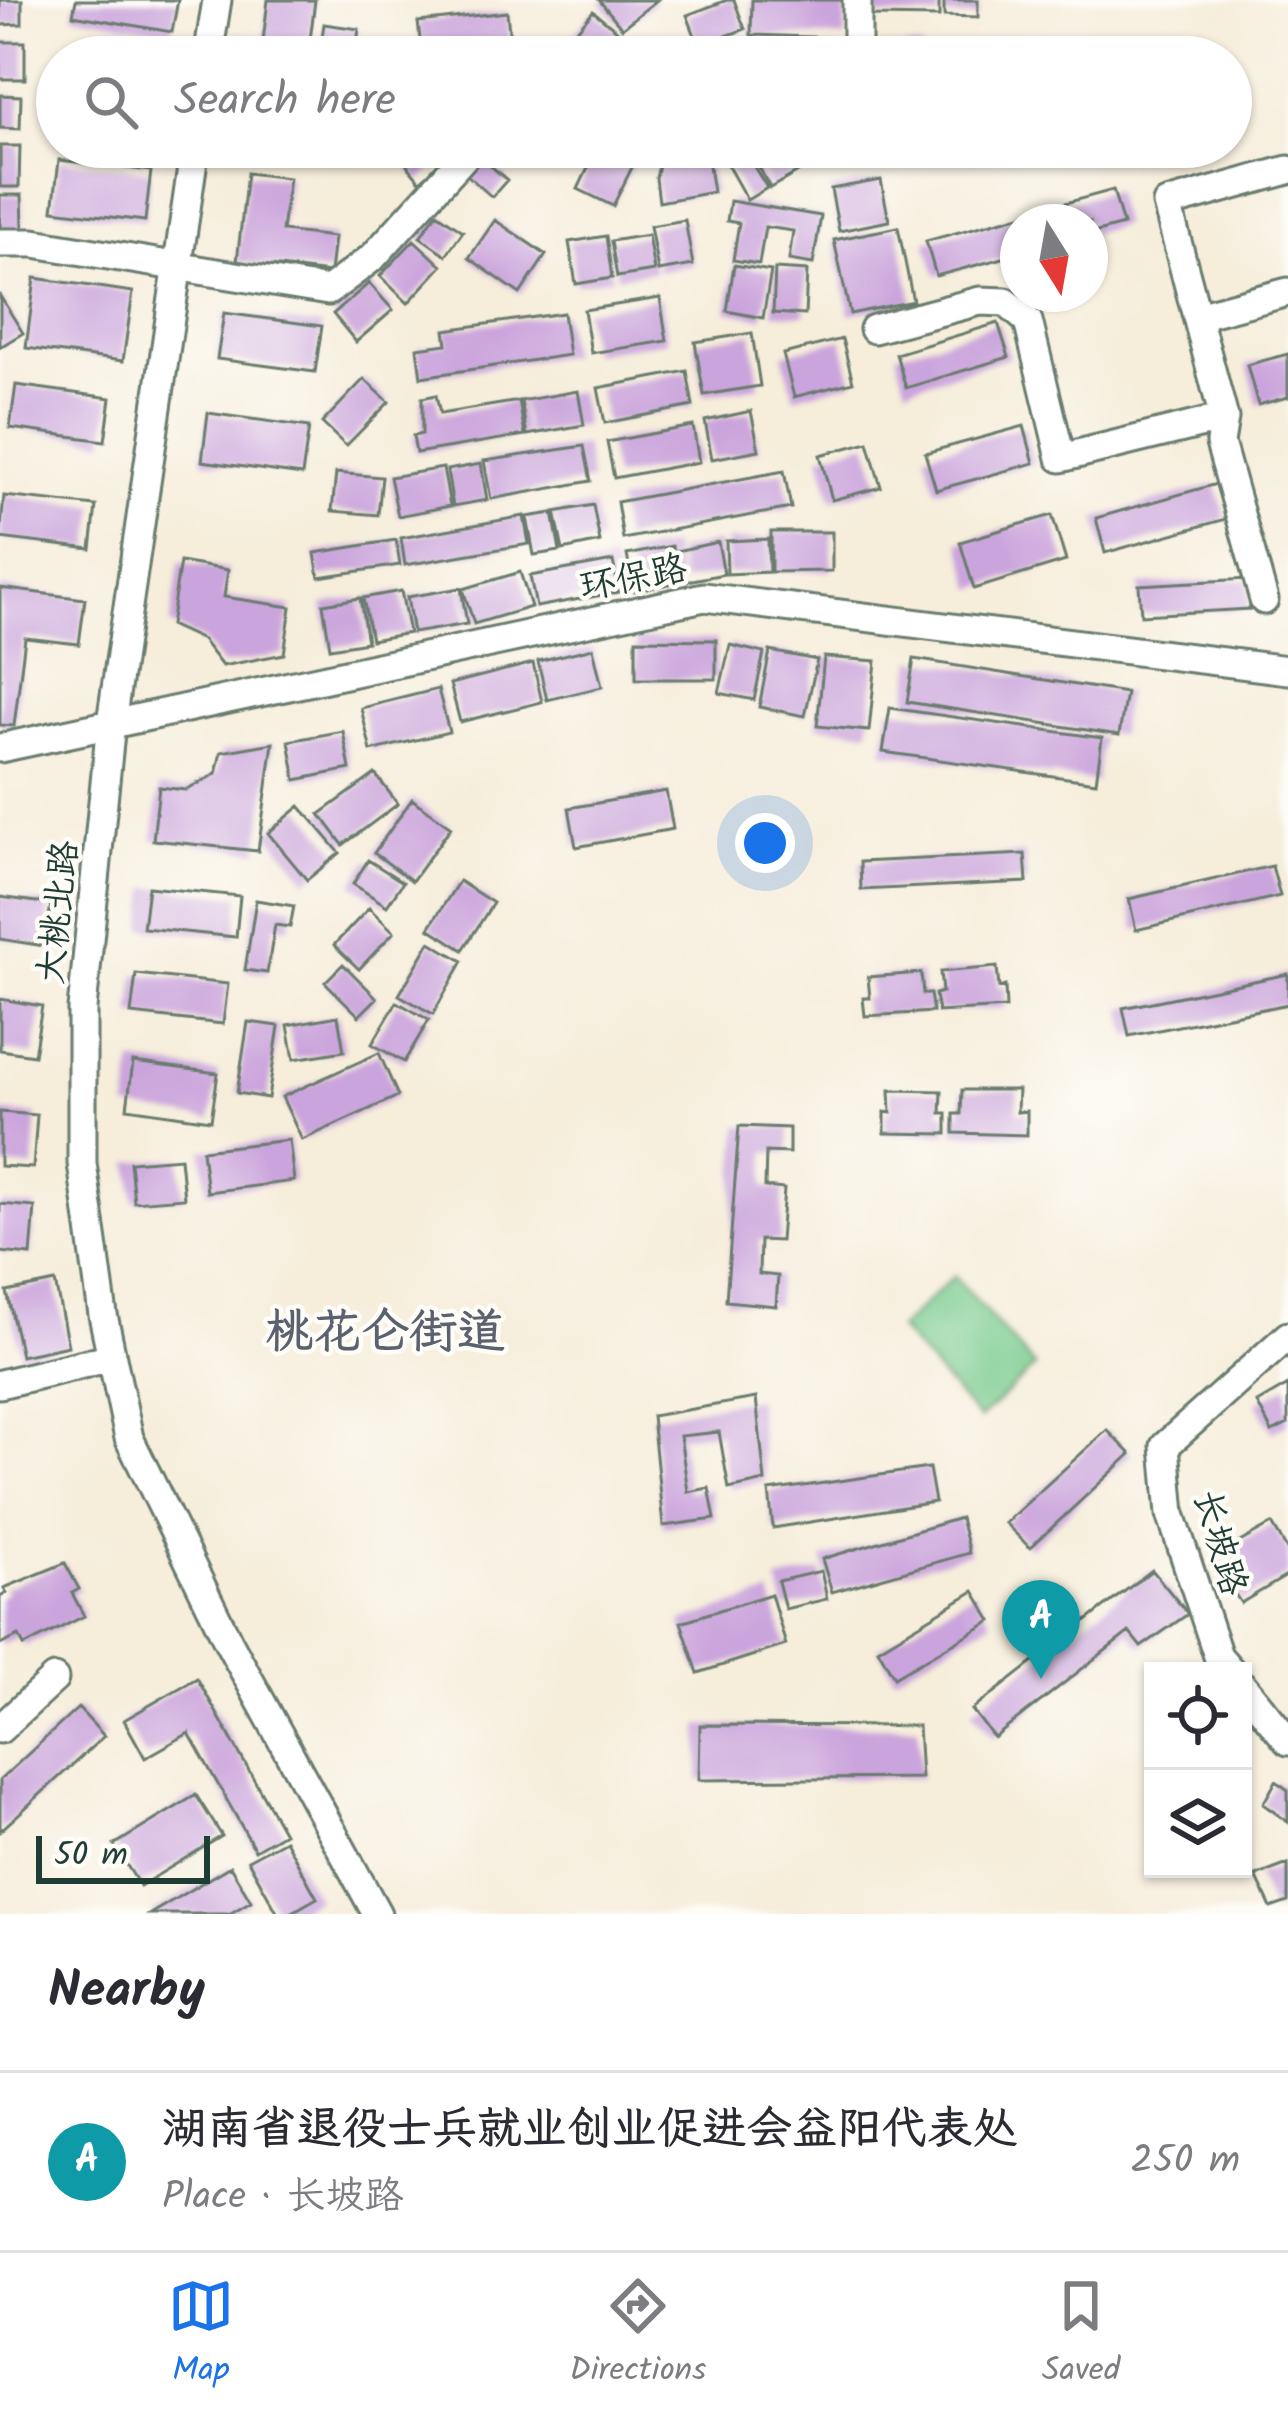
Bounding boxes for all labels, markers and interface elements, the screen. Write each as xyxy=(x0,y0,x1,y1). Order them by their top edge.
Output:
search box xyxy=(36,36,1252,168)
text: Search here xyxy=(174,66,396,138)
icon: search xyxy=(78,69,144,135)
north arrow xyxy=(1000,204,1108,312)
street label: 环保路 xyxy=(575,541,692,618)
your location xyxy=(735,813,795,873)
street label: 大桃北路 xyxy=(24,838,95,987)
district label: 桃花仑街道 xyxy=(265,1296,505,1372)
street label: 长坡路 xyxy=(1176,1483,1261,1603)
pin: A xyxy=(1002,1580,1080,1679)
map controls xyxy=(1144,1662,1252,1878)
button: locate xyxy=(1144,1662,1252,1770)
button: layers xyxy=(1144,1770,1252,1878)
scale bar xyxy=(36,1830,210,1883)
text: 50 m xyxy=(54,1830,128,1883)
text: Nearby xyxy=(48,1952,205,2033)
text: 湖南省退役士兵就业创业促进会益阳代表处 xyxy=(162,2095,1017,2167)
text: A xyxy=(75,2131,99,2193)
text: 250 m xyxy=(1130,2131,1240,2193)
text: Place · 长坡路 xyxy=(162,2167,403,2229)
tab: Map xyxy=(168,2273,234,2398)
tab: Directions xyxy=(569,2273,706,2398)
tab: Saved xyxy=(1042,2273,1120,2398)

